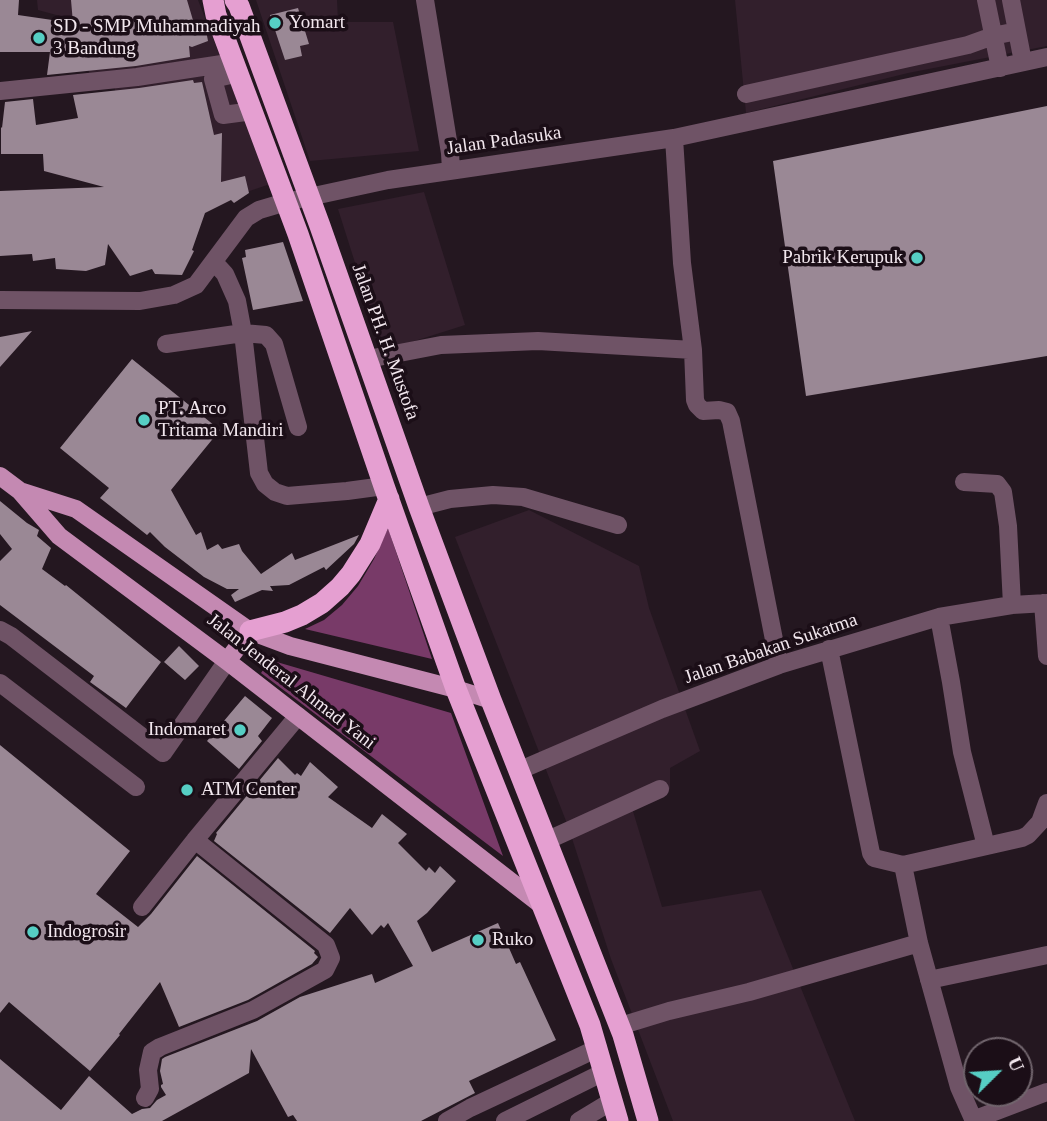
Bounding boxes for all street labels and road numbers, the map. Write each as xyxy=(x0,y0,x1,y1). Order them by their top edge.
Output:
street label: Jalan Padasuka xyxy=(445,122,563,160)
street label: Jalan PH. H. Mustofa xyxy=(346,261,424,423)
street label: Jalan Jenderal Ahmad Yani xyxy=(202,609,380,755)
street label: Jalan Babakan Sukatma xyxy=(681,609,861,689)

